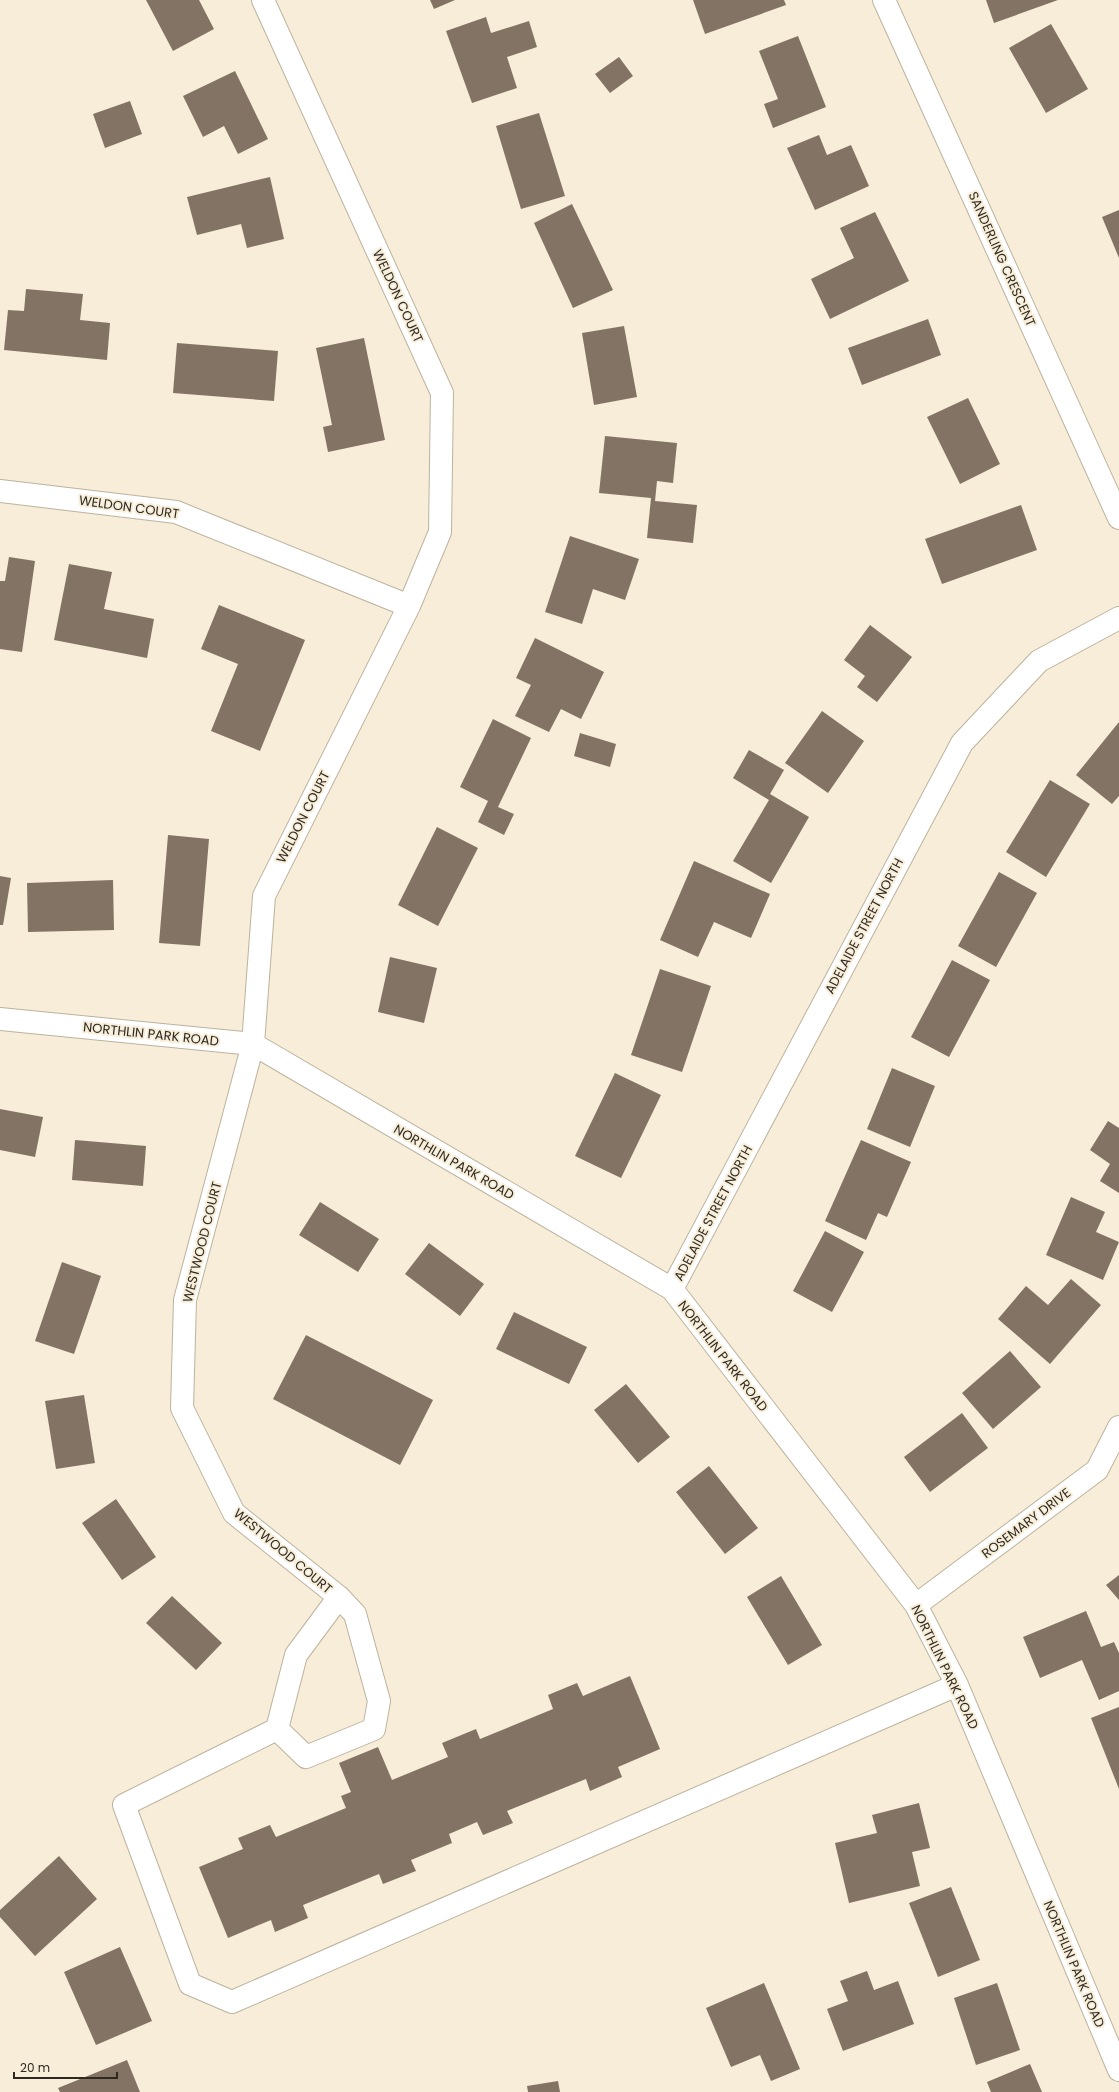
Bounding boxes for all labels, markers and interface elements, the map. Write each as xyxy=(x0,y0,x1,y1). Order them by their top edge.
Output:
street label: SANDERLING CRESCENT xyxy=(964,188,1040,330)
street label: WELDON COURT xyxy=(368,246,428,346)
street label: WELDON COURT xyxy=(78,491,180,523)
street label: WELDON COURT xyxy=(272,768,334,866)
street label: ADELAIDE STREET NORTH xyxy=(820,855,908,997)
street label: NORTHLIN PARK ROAD xyxy=(82,1017,220,1051)
street label: NORTHLIN PARK ROAD xyxy=(390,1120,518,1204)
street label: ADELAIDE STREET NORTH xyxy=(669,1142,757,1284)
street label: WESTWOOD COURT xyxy=(178,1180,226,1304)
street label: NORTHLIN PARK ROAD xyxy=(674,1296,772,1416)
street label: ROSEMARY DRIVE xyxy=(978,1483,1074,1563)
street label: WESTWOOD COURT xyxy=(229,1504,337,1598)
street label: NORTHLIN PARK ROAD xyxy=(907,1602,983,1732)
street label: NORTHLIN PARK ROAD xyxy=(1039,1898,1109,2030)
scale bar xyxy=(14,2054,117,2080)
text: 20 m xyxy=(20,2059,50,2076)

